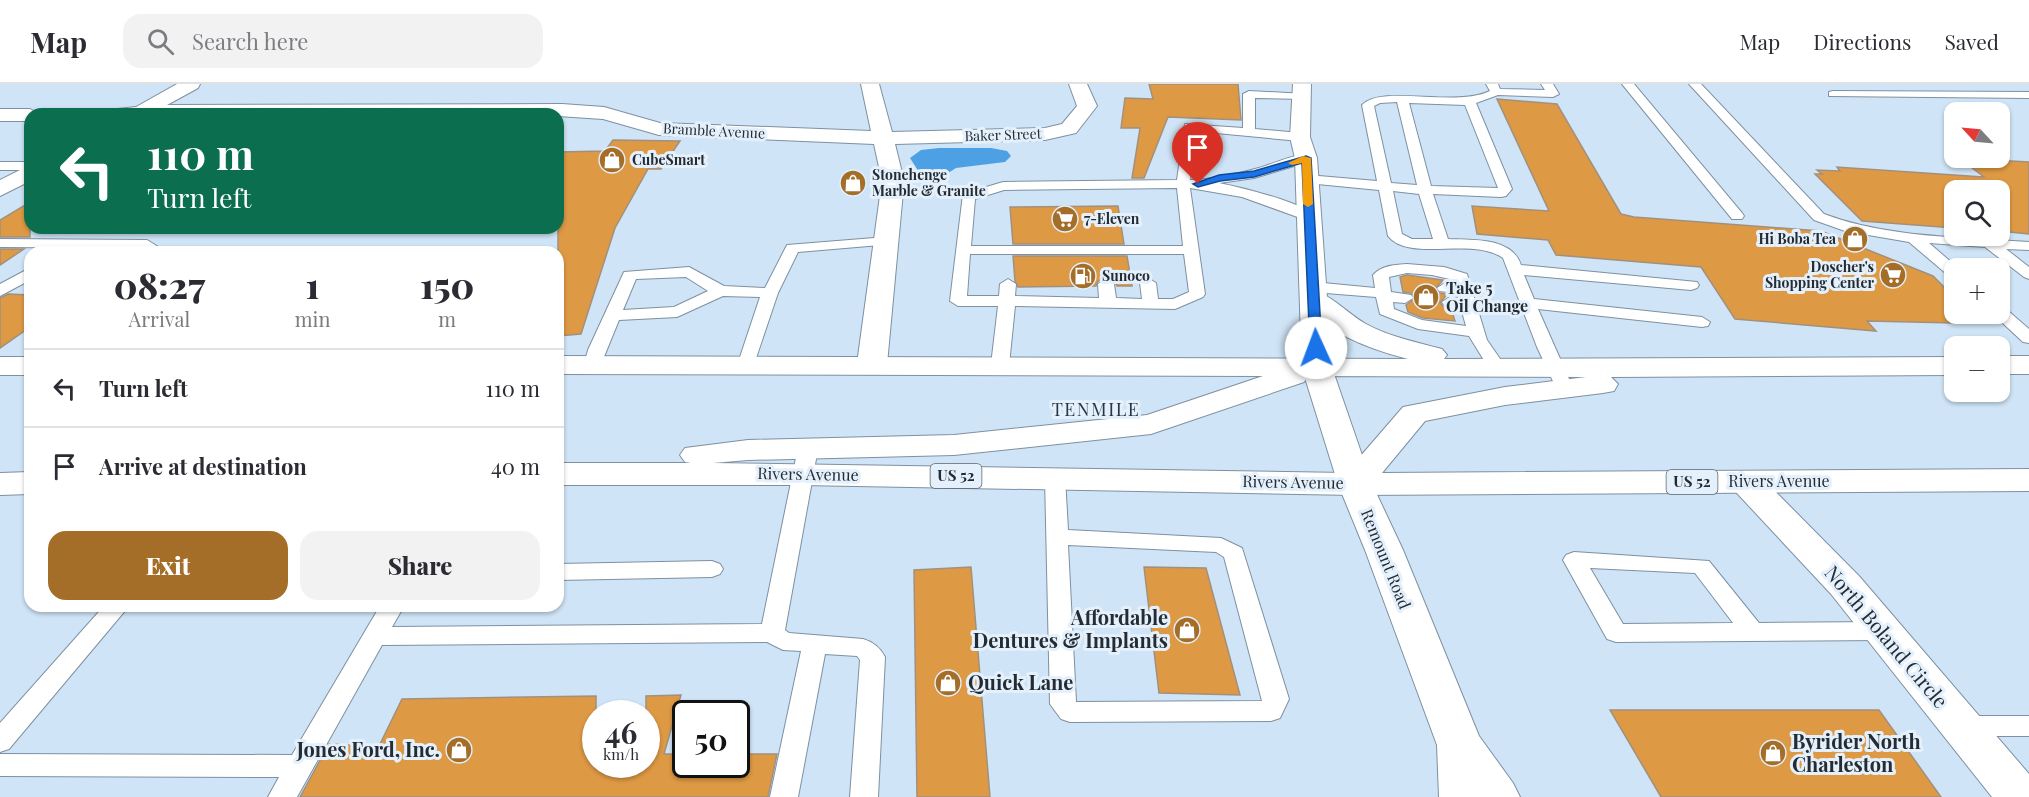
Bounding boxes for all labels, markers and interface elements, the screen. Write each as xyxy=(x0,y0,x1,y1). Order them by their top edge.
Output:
search box xyxy=(123,14,543,68)
text: Map xyxy=(30,23,87,60)
icon: search xyxy=(144,25,177,58)
text: Search here xyxy=(192,26,308,56)
text: Map xyxy=(1739,27,1780,55)
text: Directions xyxy=(1813,27,1911,55)
text: Saved xyxy=(1944,27,1999,55)
north arrow xyxy=(1944,102,2010,168)
map controls xyxy=(1944,102,2010,402)
street label: Bramble Avenue xyxy=(663,118,766,143)
pin xyxy=(1172,122,1223,184)
street label: Baker Street xyxy=(964,124,1043,145)
text: 110 m xyxy=(147,125,254,181)
icon: arrive xyxy=(1181,131,1214,164)
icon: left xyxy=(48,132,126,210)
shop icon: CubeSmart xyxy=(597,145,627,175)
place label: CubeSmart xyxy=(632,150,705,169)
place label: Stonehenge Marble & Granite xyxy=(872,165,986,200)
shop icon: Stonehenge Marble & Granite xyxy=(838,168,868,198)
text: Turn left xyxy=(147,179,251,215)
button: search xyxy=(1944,180,2010,246)
supermarket icon: 7-Eleven xyxy=(1050,204,1080,234)
place label: 7-Eleven xyxy=(1084,209,1140,228)
shop icon: Hi Boba Tea xyxy=(1840,224,1870,254)
place label: Hi Boba Tea xyxy=(1758,229,1837,248)
place label: Doscher's Shopping Center xyxy=(1765,257,1874,292)
button: + xyxy=(1944,258,2010,324)
text: 08:27 xyxy=(114,260,205,308)
text: 1 xyxy=(306,260,320,308)
text: 150 xyxy=(420,260,474,308)
supermarket icon: Doscher's Shopping Center xyxy=(1878,260,1908,290)
fuel station icon: Sunoco xyxy=(1068,261,1098,291)
place label: Sunoco xyxy=(1102,266,1150,285)
place label: Take 5 Oil Change xyxy=(1446,277,1528,316)
shop icon: Take 5 Oil Change xyxy=(1411,282,1441,312)
text: Arrival xyxy=(129,305,190,332)
text: min xyxy=(295,305,330,332)
text: m xyxy=(438,305,456,332)
position arrow xyxy=(1284,316,1348,380)
button: − xyxy=(1944,336,2010,402)
icon: left xyxy=(48,372,81,405)
text: Turn left xyxy=(99,373,188,403)
text: 110 m xyxy=(486,373,540,403)
district label: TENMILE xyxy=(1052,397,1140,421)
icon: arrive xyxy=(48,450,81,483)
text: Arrive at destination xyxy=(99,451,307,481)
text: 40 m xyxy=(491,451,540,481)
street label: Rivers Avenue xyxy=(757,462,859,485)
road number: US 52 xyxy=(930,464,982,488)
street label: Rivers Avenue xyxy=(1242,470,1344,493)
road number: US 52 xyxy=(1666,470,1718,494)
street label: Rivers Avenue xyxy=(1728,470,1830,491)
street label: Remount Road xyxy=(1357,506,1416,612)
button: Exit xyxy=(48,531,288,600)
button: Share xyxy=(300,531,540,600)
street label: North Boland Circle xyxy=(1819,559,1955,713)
place label: Affordable Dentures & Implants xyxy=(973,603,1168,653)
shop icon: Affordable Dentures & Implants xyxy=(1172,615,1202,645)
shop icon: Quick Lane xyxy=(933,668,963,698)
place label: Quick Lane xyxy=(968,668,1073,695)
speed limit sign: 50 xyxy=(672,700,750,778)
text: 46 xyxy=(605,712,637,752)
place label: Byrider North Charleston xyxy=(1792,727,1921,777)
place label: Jones Ford, Inc. xyxy=(296,735,440,762)
shop icon: Jones Ford, Inc. xyxy=(444,735,474,765)
shop icon: Byrider North Charleston xyxy=(1758,738,1788,768)
text: km/h xyxy=(603,744,639,764)

